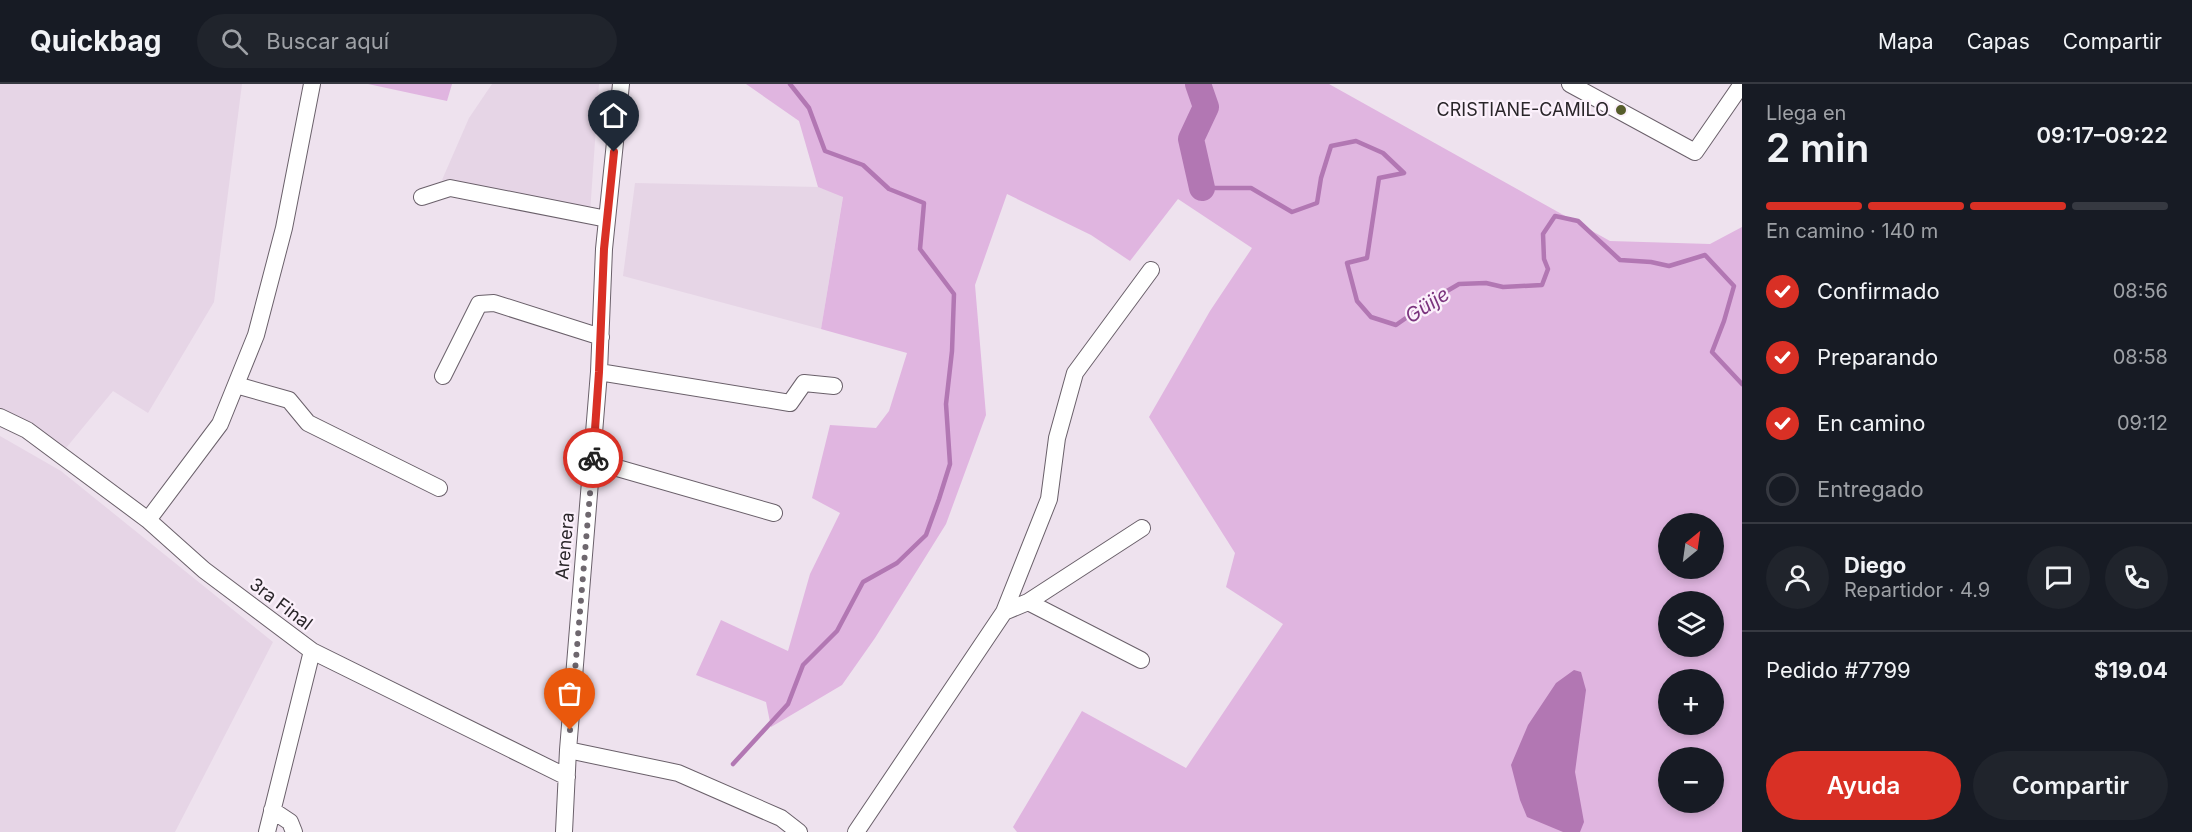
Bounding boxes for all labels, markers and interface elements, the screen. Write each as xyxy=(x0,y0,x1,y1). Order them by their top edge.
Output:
search box xyxy=(197,14,617,68)
text: Quickbag xyxy=(30,24,161,58)
icon: search xyxy=(218,25,251,58)
text: Buscar aquí xyxy=(266,28,389,54)
text: Mapa xyxy=(1878,29,1934,54)
text: Capas xyxy=(1967,29,2030,54)
text: Compartir xyxy=(2063,29,2162,54)
pin xyxy=(588,90,639,152)
icon: home xyxy=(597,99,630,132)
place label: CRISTIANE-CAMILO xyxy=(1437,99,1609,120)
text: Llega en xyxy=(1766,101,1846,125)
marker: CRISTIANE-CAMILO xyxy=(1614,103,1628,117)
text: 09:17–09:22 xyxy=(2036,122,2168,148)
text: 2 min xyxy=(1766,124,1869,171)
text: En camino · 140 m xyxy=(1766,219,1938,243)
icon: check xyxy=(1766,275,1799,308)
text: Confirmado xyxy=(1817,278,1940,304)
text: 08:56 xyxy=(2113,279,2168,303)
water label: Güije xyxy=(1400,282,1454,328)
icon: check xyxy=(1766,341,1799,374)
text: Preparando xyxy=(1817,344,1938,370)
text: 08:58 xyxy=(2113,345,2168,369)
icon: check xyxy=(1766,407,1799,440)
text: En camino xyxy=(1817,410,1925,436)
text: 09:12 xyxy=(2117,411,2168,435)
courier xyxy=(563,428,623,488)
icon: bike xyxy=(577,442,610,475)
text: Entregado xyxy=(1817,476,1924,502)
street label: Arenera xyxy=(551,511,578,580)
north arrow xyxy=(1658,513,1724,579)
map controls xyxy=(1658,513,1724,813)
button: person xyxy=(1766,546,1829,609)
button: chat xyxy=(2027,546,2090,609)
button: phone xyxy=(2105,546,2168,609)
text: Diego xyxy=(1844,552,1906,578)
street label: 3ra Final xyxy=(246,573,317,634)
text: Repartidor · 4.9 xyxy=(1844,578,1990,602)
button: layers xyxy=(1658,591,1724,657)
text: Pedido #7799 xyxy=(1766,657,1911,683)
text: $19.04 xyxy=(2094,657,2168,683)
pin xyxy=(544,668,595,730)
button: + xyxy=(1658,669,1724,735)
icon: bag xyxy=(553,677,586,710)
button: − xyxy=(1658,747,1724,813)
button: Ayuda xyxy=(1766,751,1961,820)
button: Compartir xyxy=(1973,751,2168,820)

